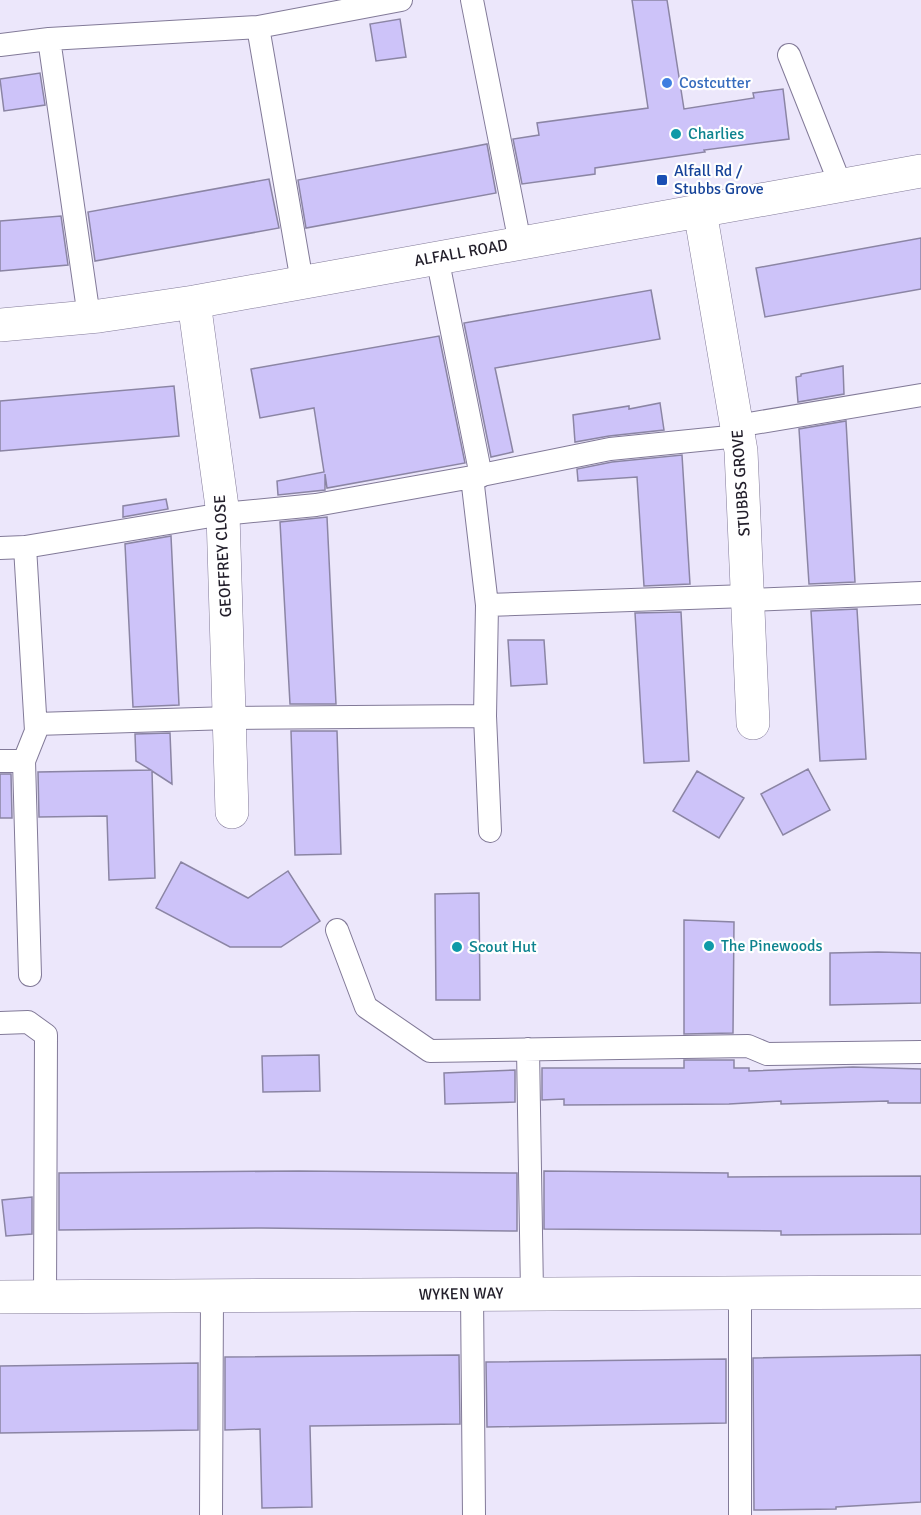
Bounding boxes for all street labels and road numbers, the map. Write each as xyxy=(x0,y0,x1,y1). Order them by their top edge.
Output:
street label: ALFALL ROAD xyxy=(413,235,509,271)
street label: STUBBS GROVE xyxy=(727,429,755,537)
street label: GEOFFREY CLOSE xyxy=(210,494,236,618)
street label: WYKEN WAY xyxy=(418,1283,504,1305)

